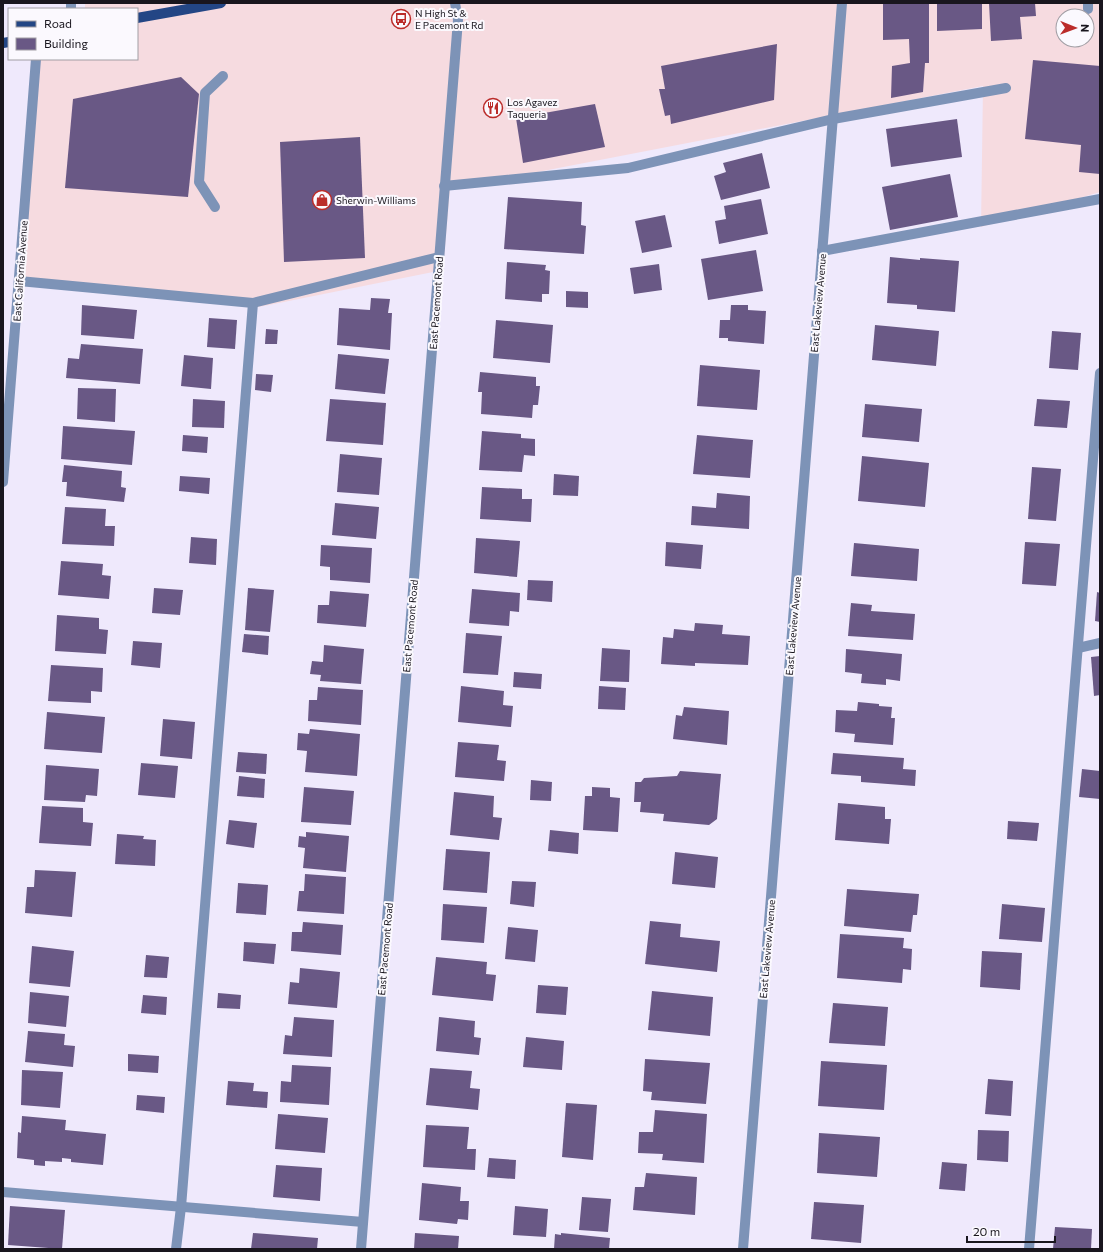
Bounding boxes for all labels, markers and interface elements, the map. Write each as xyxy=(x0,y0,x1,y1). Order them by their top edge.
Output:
place label: N High St & E Pacemont Rd xyxy=(415,7,483,31)
legend xyxy=(8,8,138,60)
bus stop icon: N High St & E Pacemont Rd xyxy=(390,8,412,30)
north arrow xyxy=(1055,8,1095,48)
text: Road xyxy=(44,16,72,30)
text: N xyxy=(1079,24,1092,32)
text: Building xyxy=(44,36,88,50)
place label: Los Agavez Taqueria xyxy=(507,96,557,120)
restaurant icon: Los Agavez Taqueria xyxy=(482,97,504,119)
shop icon: Sherwin-Williams xyxy=(311,189,333,211)
place label: Sherwin-Williams xyxy=(336,194,416,206)
street label: East California Avenue xyxy=(10,220,30,322)
street label: East Lakeview Avenue xyxy=(808,253,828,353)
street label: East Pacemont Road xyxy=(427,256,445,350)
street label: East Lakeview Avenue xyxy=(783,576,803,676)
street label: East Pacemont Road xyxy=(400,579,420,673)
street label: East Lakeview Avenue xyxy=(757,899,777,999)
street label: East Pacemont Road xyxy=(375,902,395,996)
scale bar xyxy=(967,1218,1055,1244)
text: 20 m xyxy=(973,1224,1000,1238)

